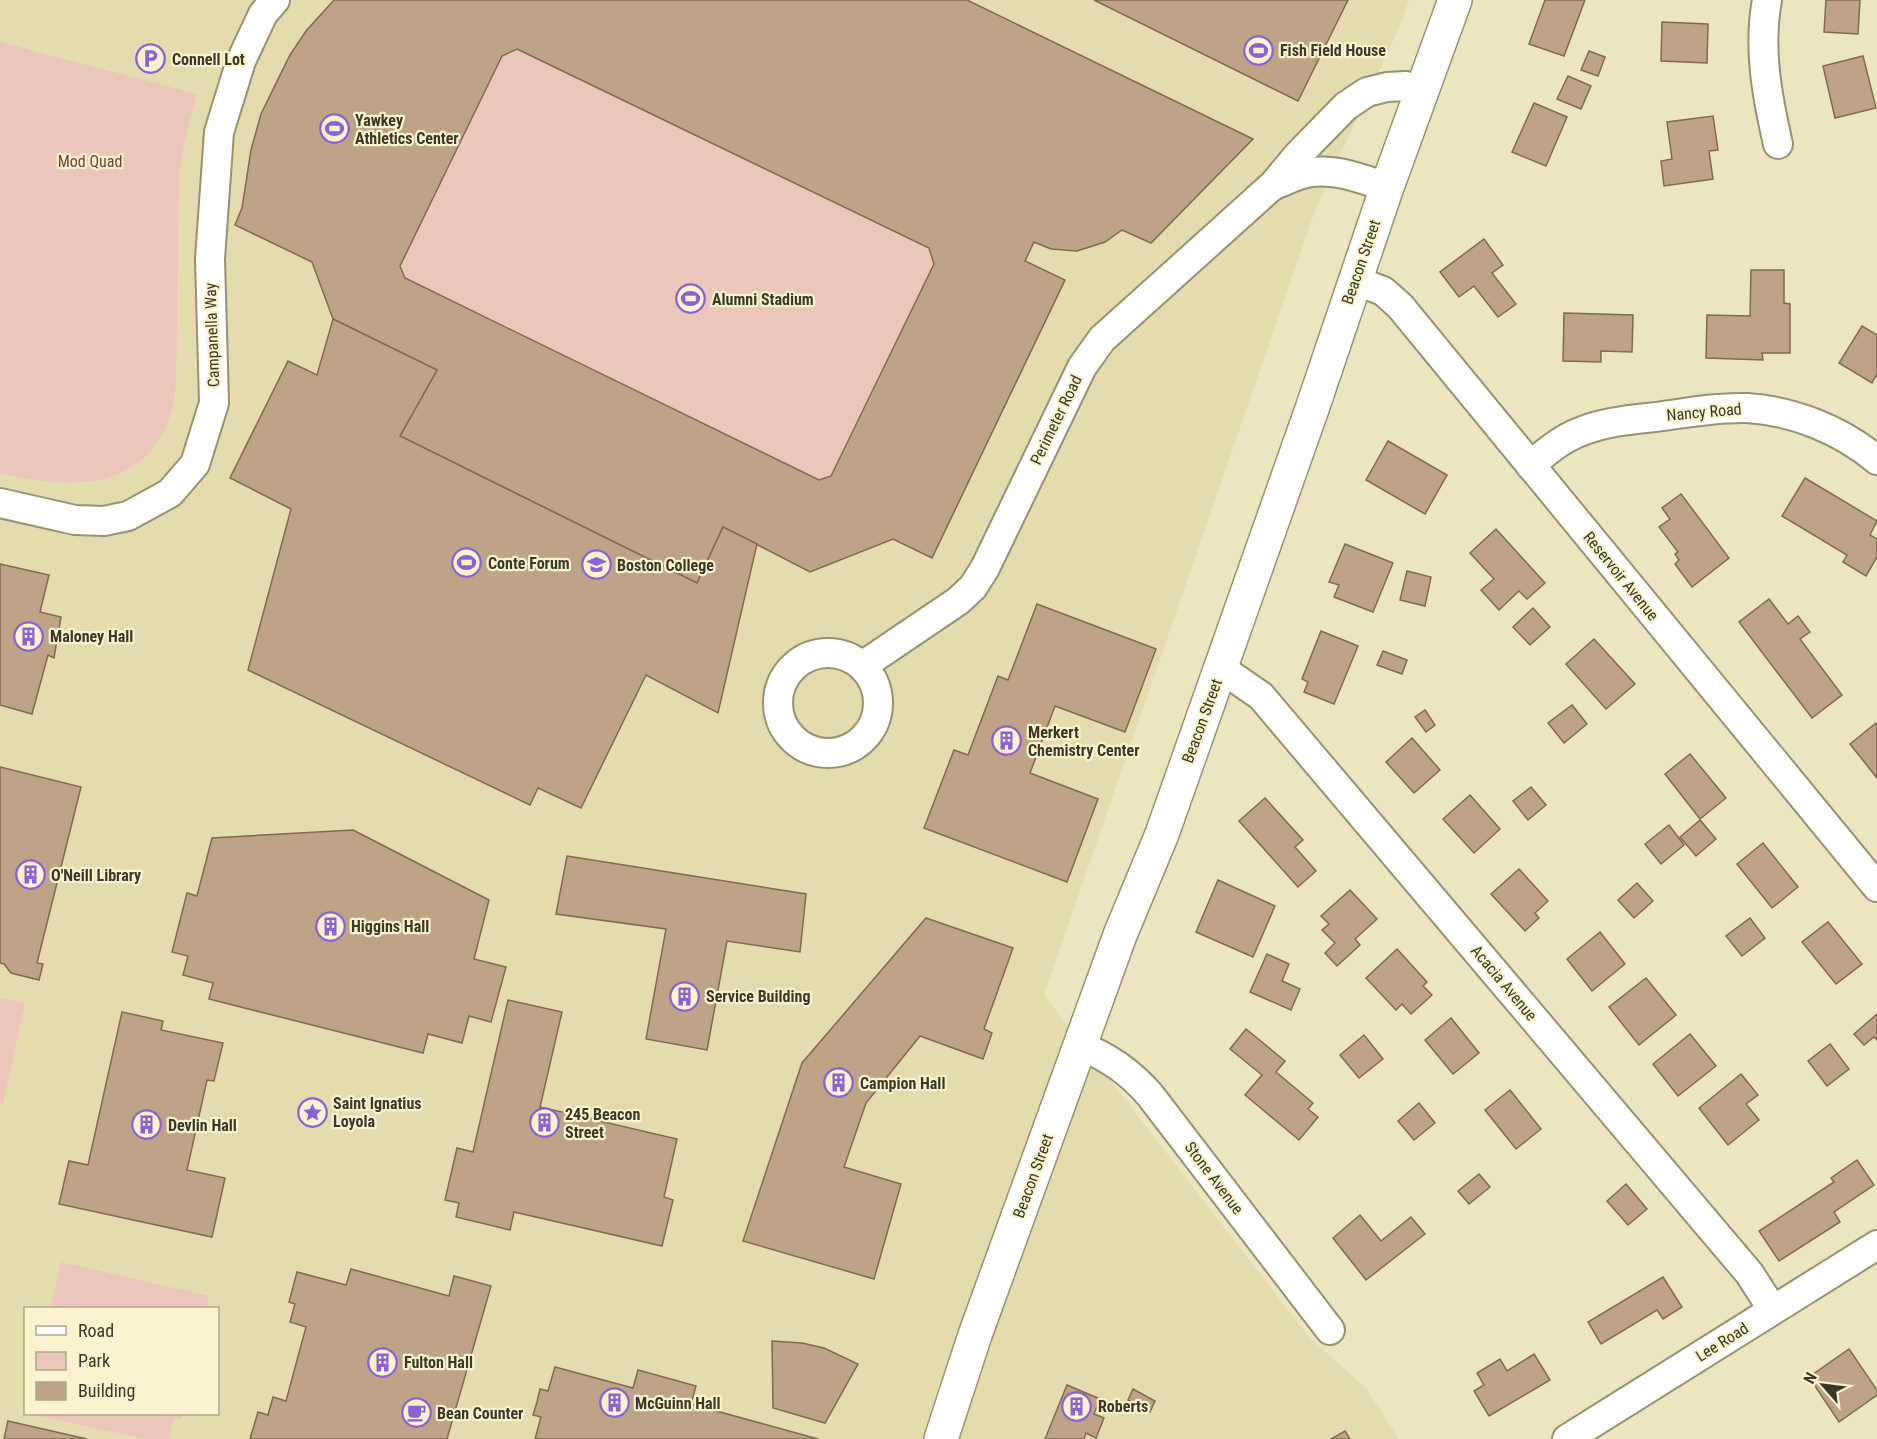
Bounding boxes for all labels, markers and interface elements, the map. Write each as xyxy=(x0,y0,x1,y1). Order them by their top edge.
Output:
sports icon: Fish Field House xyxy=(1243,34,1275,66)
place label: Fish Field House xyxy=(1280,41,1386,60)
parking icon: Connell Lot xyxy=(135,43,167,75)
place label: Connell Lot xyxy=(172,50,245,69)
place label: Yawkey Athletics Center xyxy=(355,111,459,148)
sports icon: Yawkey Athletics Center xyxy=(318,113,350,145)
park label: Mod Quad xyxy=(58,152,122,171)
street label: Beacon Street xyxy=(1338,217,1384,307)
street label: Campanella Way xyxy=(201,282,223,388)
sports icon: Alumni Stadium xyxy=(675,283,707,315)
place label: Alumni Stadium xyxy=(712,290,814,309)
street label: Perimeter Road xyxy=(1026,372,1086,468)
street label: Nancy Road xyxy=(1666,399,1742,425)
street label: Reservoir Avenue xyxy=(1579,528,1663,624)
sports icon: Conte Forum xyxy=(451,547,483,579)
school or university icon: Boston College xyxy=(580,549,612,581)
place label: Conte Forum xyxy=(488,554,570,573)
place label: Boston College xyxy=(617,556,714,575)
building icon: Maloney Hall xyxy=(13,620,45,652)
place label: Maloney Hall xyxy=(50,627,133,646)
street label: Beacon Street xyxy=(1178,676,1226,766)
place label: Merkert Chemistry Center xyxy=(1028,723,1139,760)
building icon: Merkert Chemistry Center xyxy=(991,725,1023,757)
building icon: O'Neill Library xyxy=(14,859,46,891)
place label: O'Neill Library xyxy=(51,866,141,885)
building icon: Higgins Hall xyxy=(314,910,346,942)
place label: Higgins Hall xyxy=(351,917,429,936)
street label: Acacia Avenue xyxy=(1467,941,1541,1025)
building icon: Service Building xyxy=(669,980,701,1012)
place label: Service Building xyxy=(706,987,810,1006)
building icon: Campion Hall xyxy=(823,1067,855,1099)
place label: Campion Hall xyxy=(860,1074,945,1093)
place label: Saint Ignatius Loyola xyxy=(333,1094,422,1131)
place icon: Saint Ignatius Loyola xyxy=(296,1096,328,1128)
place label: 245 Beacon Street xyxy=(565,1105,640,1142)
building icon: 245 Beacon Street xyxy=(528,1107,560,1139)
building icon: Devlin Hall xyxy=(131,1109,163,1141)
place label: Devlin Hall xyxy=(168,1116,237,1135)
street label: Beacon Street xyxy=(1009,1131,1057,1221)
street label: Stone Avenue xyxy=(1181,1138,1247,1218)
legend xyxy=(24,1307,219,1415)
street label: Lee Road xyxy=(1692,1318,1752,1366)
text: Road xyxy=(78,1320,114,1341)
building icon: Fulton Hall xyxy=(367,1346,399,1378)
text: Park xyxy=(78,1350,110,1371)
place label: Fulton Hall xyxy=(404,1353,473,1372)
north arrow xyxy=(1793,1355,1853,1415)
text: N xyxy=(1800,1369,1821,1387)
text: Building xyxy=(78,1380,135,1401)
building icon: McGuinn Hall xyxy=(598,1387,630,1419)
building icon: Roberts xyxy=(1061,1390,1093,1422)
place label: McGuinn Hall xyxy=(635,1394,721,1413)
cafe icon: Bean Counter xyxy=(400,1397,432,1429)
place label: Roberts xyxy=(1098,1397,1148,1416)
place label: Bean Counter xyxy=(437,1404,523,1423)

